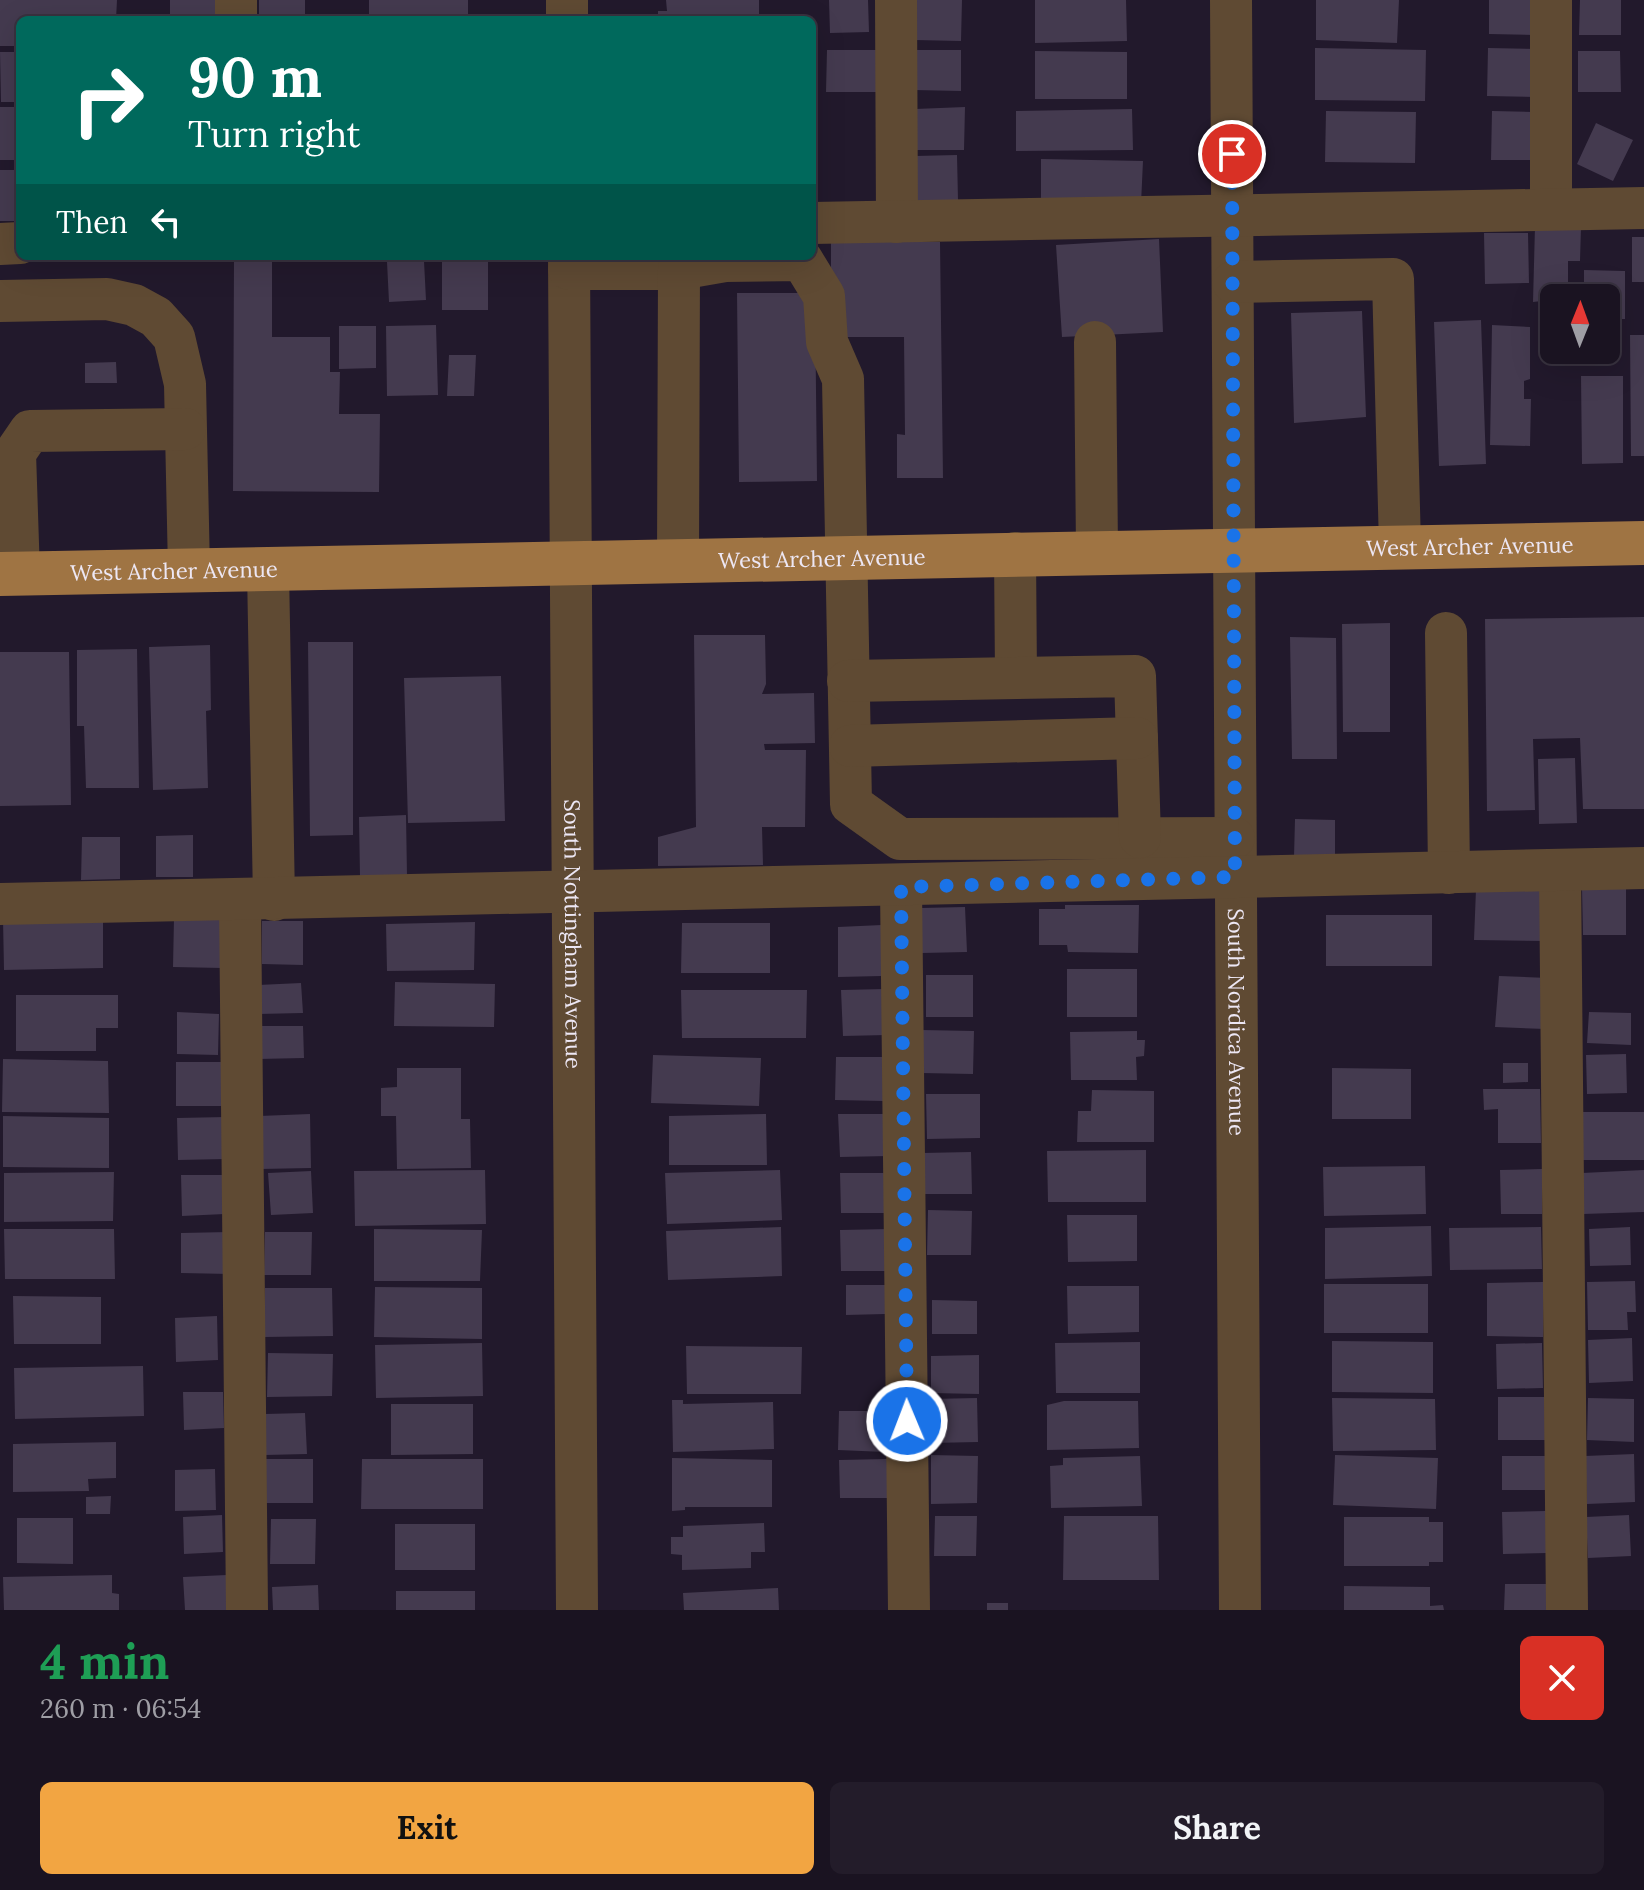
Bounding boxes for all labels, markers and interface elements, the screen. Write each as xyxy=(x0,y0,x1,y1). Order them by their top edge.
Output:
text: 90 m xyxy=(188,41,322,112)
icon: right xyxy=(56,48,160,152)
text: Turn right xyxy=(188,111,361,157)
pin xyxy=(1198,120,1266,188)
icon: arrive xyxy=(1210,132,1254,176)
icon: left xyxy=(144,200,188,244)
text: Then xyxy=(56,203,128,241)
north arrow xyxy=(1540,284,1620,364)
map controls xyxy=(1540,284,1620,364)
street label: West Archer Avenue xyxy=(1366,530,1574,562)
street label: West Archer Avenue xyxy=(718,543,926,574)
street label: West Archer Avenue xyxy=(70,555,278,587)
street label: South Nottingham Avenue xyxy=(558,799,588,1069)
street label: South Nordica Avenue xyxy=(1222,908,1251,1136)
position arrow xyxy=(865,1379,949,1463)
text: 4 min xyxy=(40,1631,169,1692)
button: close xyxy=(1520,1636,1604,1720)
text: 260 m · 06:54 xyxy=(40,1692,201,1725)
button: Exit xyxy=(40,1782,814,1874)
button: Share xyxy=(830,1782,1604,1874)

